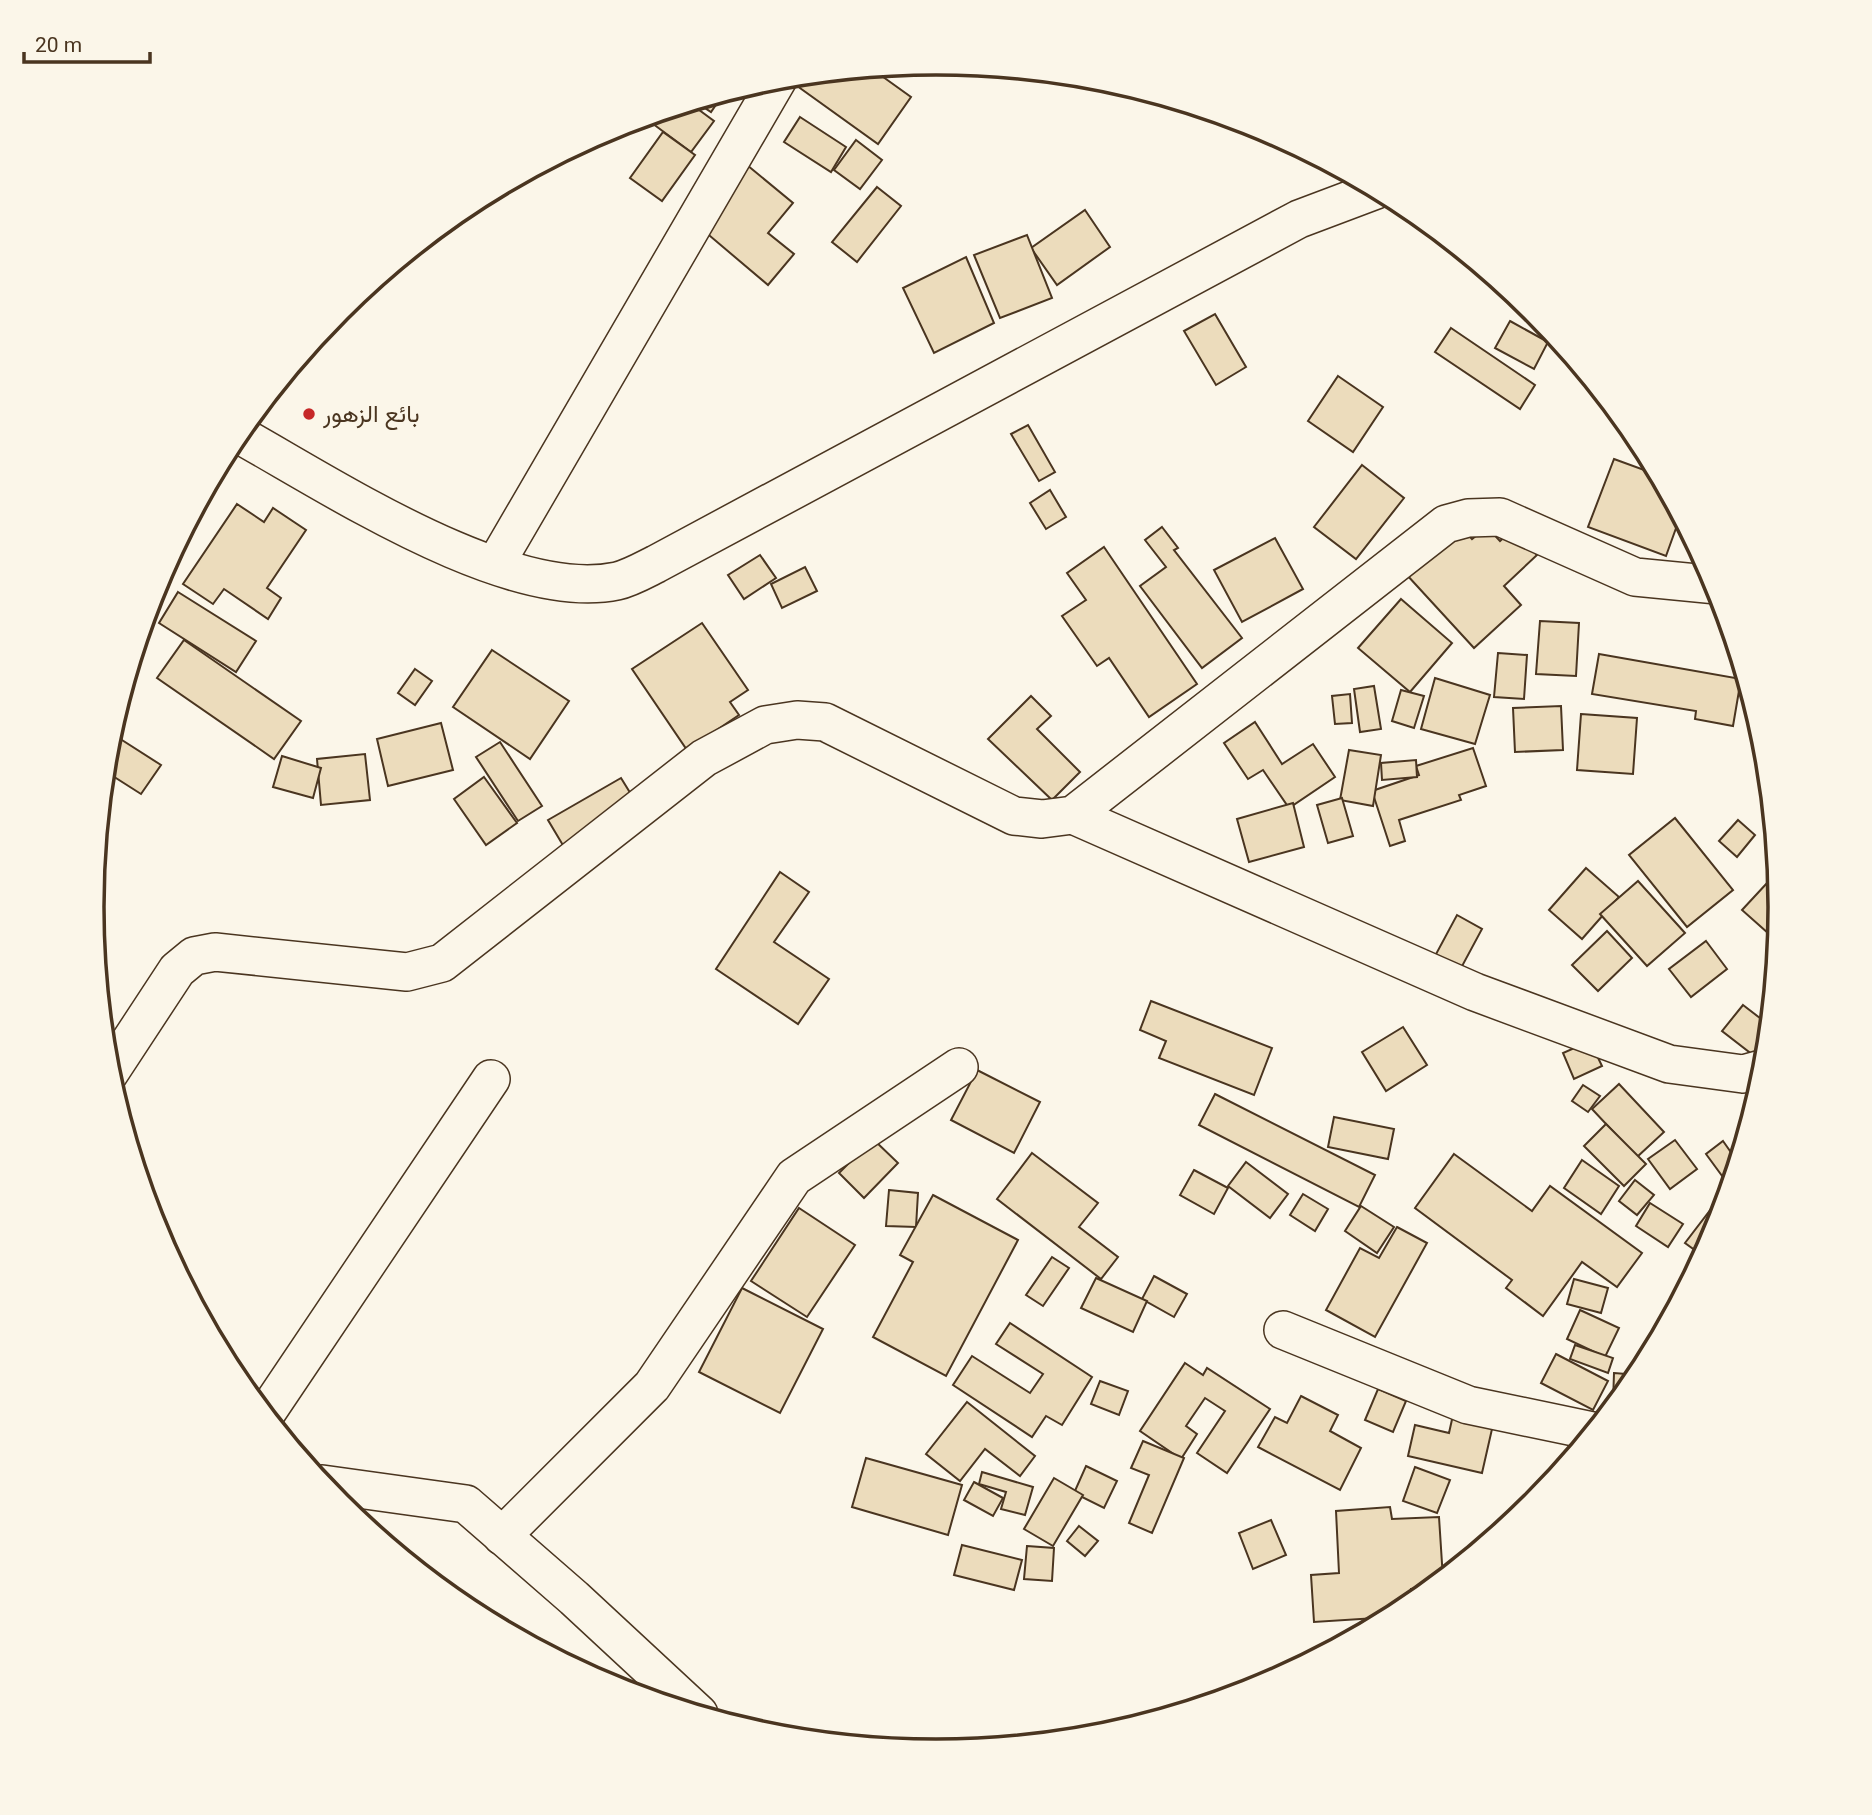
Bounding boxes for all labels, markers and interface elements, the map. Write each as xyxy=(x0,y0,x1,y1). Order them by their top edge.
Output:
scale bar xyxy=(24,21,150,65)
text: 20 m xyxy=(35,33,82,57)
place label: بائع الزهور xyxy=(322,400,420,431)
marker: بائع الزهور xyxy=(301,406,317,422)

